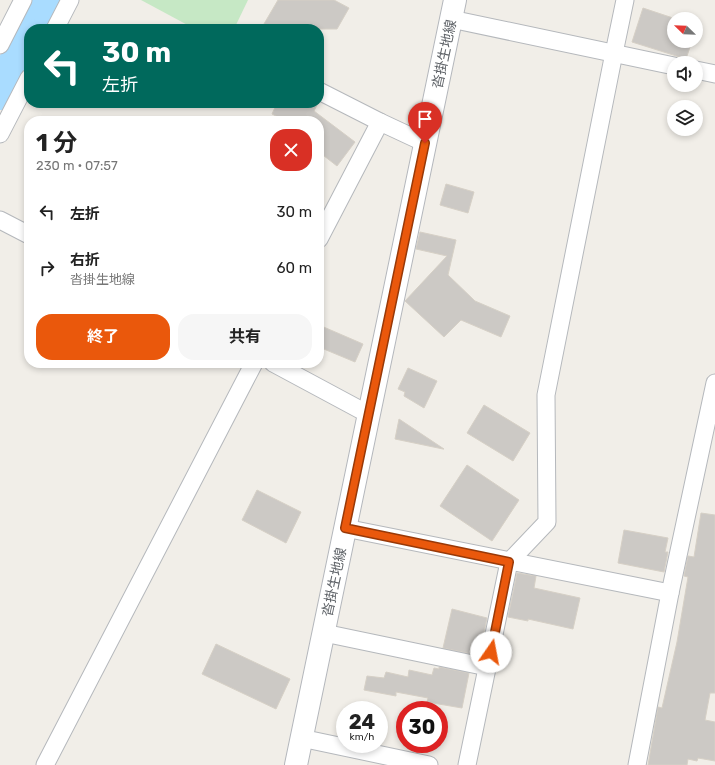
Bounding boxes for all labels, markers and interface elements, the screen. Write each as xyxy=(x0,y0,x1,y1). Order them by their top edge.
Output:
north arrow xyxy=(667,12,703,48)
map controls xyxy=(667,12,703,136)
street label: 沓掛生地線 xyxy=(429,18,460,90)
text: 30 m xyxy=(102,36,171,69)
icon: left xyxy=(36,40,88,92)
button: sound xyxy=(667,56,703,92)
text: 左折 xyxy=(102,74,138,96)
button: layers xyxy=(667,100,703,136)
pin xyxy=(408,102,442,143)
icon: arrive xyxy=(414,108,436,130)
text: 1 分 xyxy=(36,129,77,157)
button: close xyxy=(270,129,312,171)
text: 230 m · 07:57 xyxy=(36,158,118,173)
icon: left xyxy=(36,201,58,223)
text: 30 m xyxy=(276,203,312,221)
text: 左折 xyxy=(70,205,100,223)
text: 右折 xyxy=(70,251,100,269)
icon: right xyxy=(36,257,58,279)
text: 60 m xyxy=(276,259,312,277)
text: 沓掛生地線 xyxy=(70,272,135,287)
button: 終了 xyxy=(36,314,170,360)
button: 共有 xyxy=(178,314,312,360)
street label: 沓掛生地線 xyxy=(319,546,350,618)
position arrow xyxy=(470,631,512,673)
speed limit sign: 30 xyxy=(396,701,448,753)
text: 24 xyxy=(349,710,375,734)
text: km/h xyxy=(350,731,374,743)

